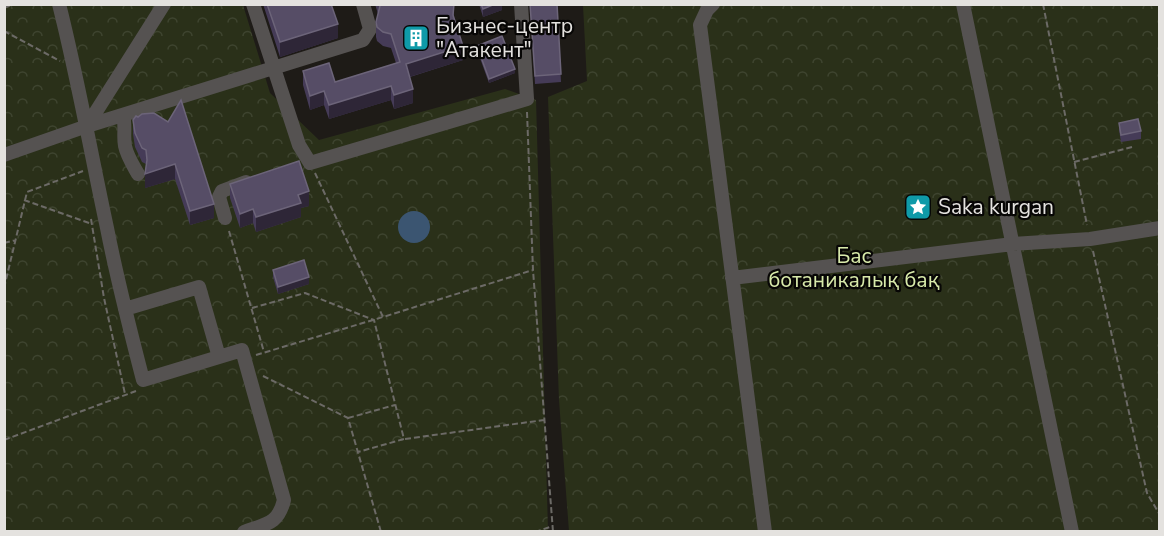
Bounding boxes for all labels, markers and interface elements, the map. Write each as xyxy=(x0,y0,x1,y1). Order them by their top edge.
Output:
place label: Бизнес-центр "Атакент" xyxy=(436,12,573,64)
building icon: Бизнес-центр "Атакент" xyxy=(401,23,431,53)
place icon: Saka kurgan xyxy=(903,192,933,222)
place label: Saka kurgan xyxy=(938,193,1054,221)
park label: Бас ботаникалық бақ xyxy=(768,242,940,294)

